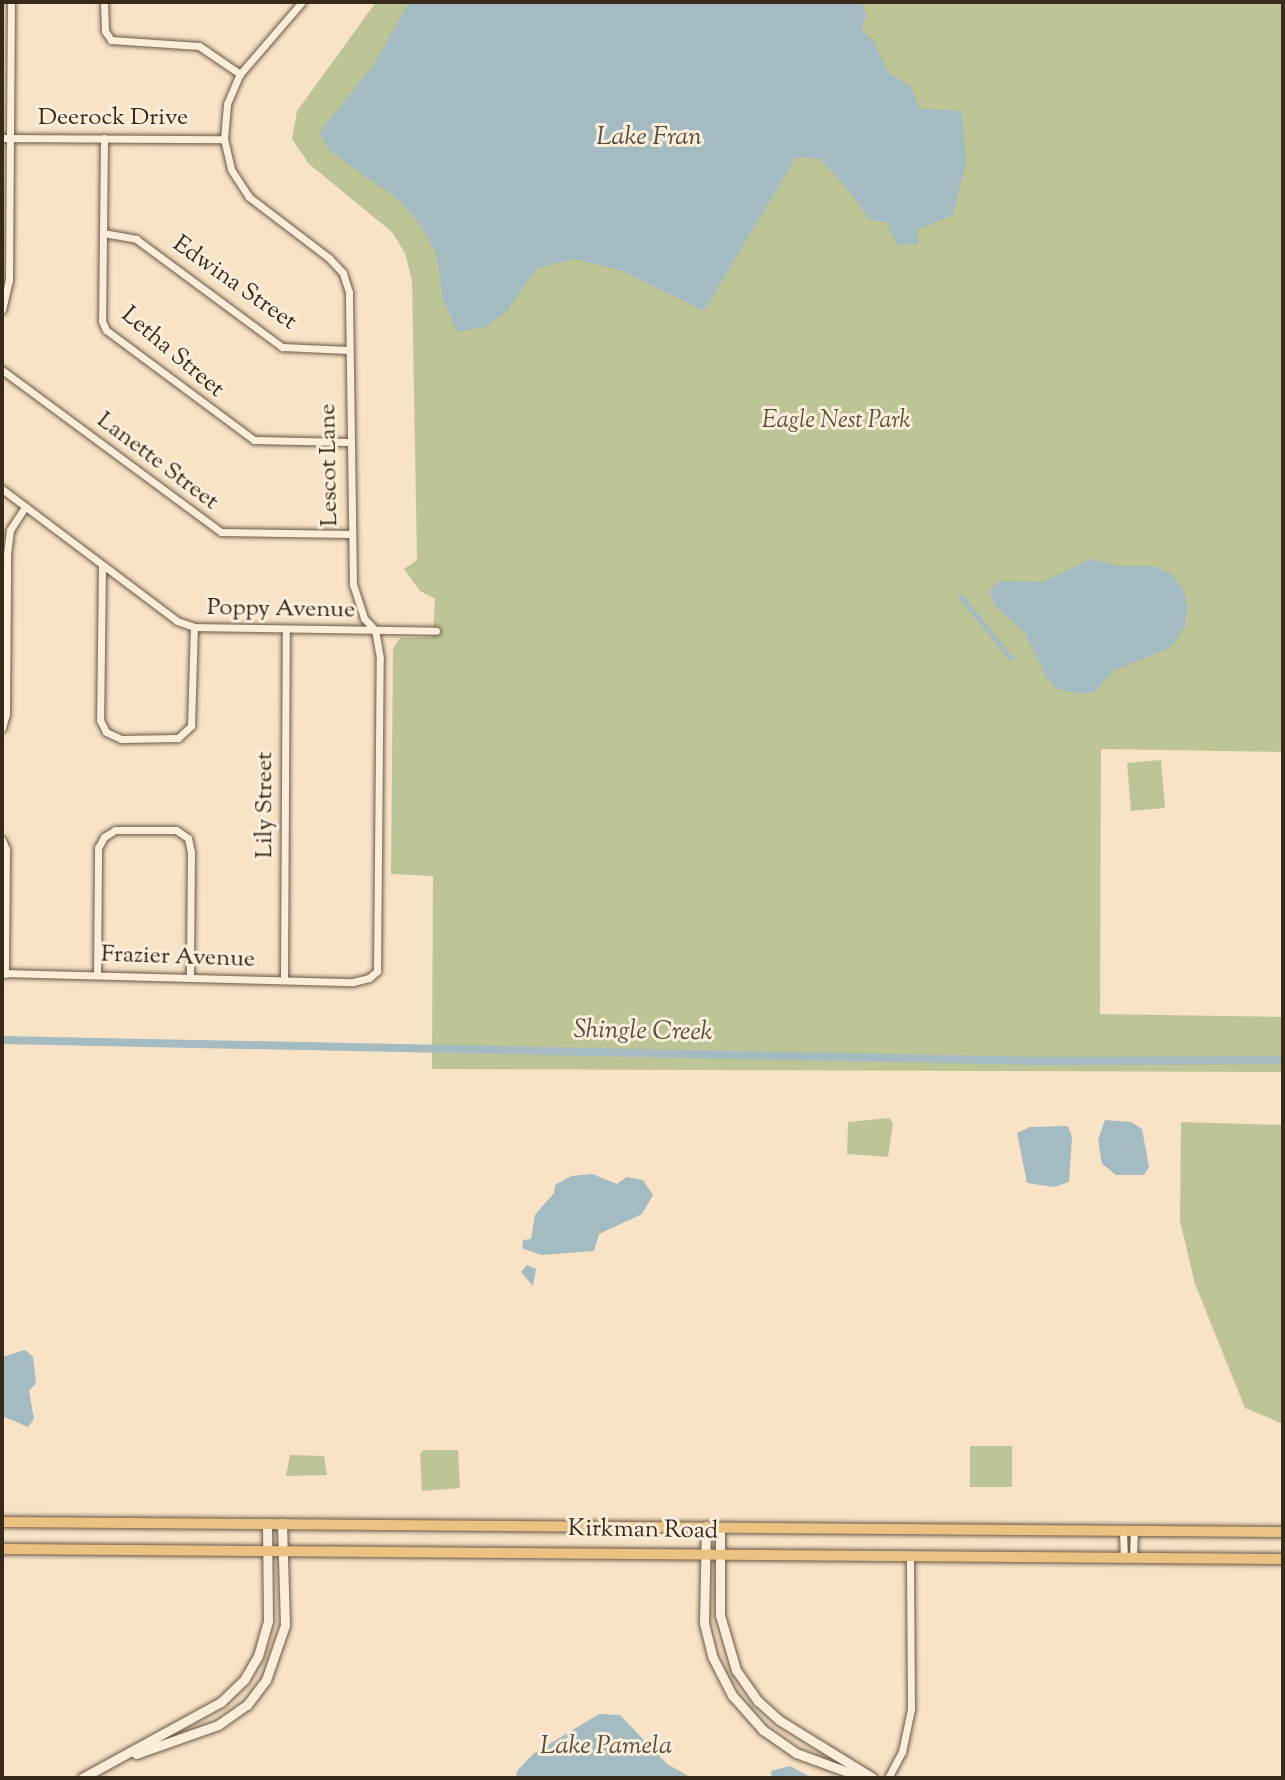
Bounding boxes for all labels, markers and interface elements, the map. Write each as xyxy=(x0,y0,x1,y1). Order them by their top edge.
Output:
street label: Deerock Drive xyxy=(38,105,188,133)
water label: Lake Fran xyxy=(596,122,702,154)
street label: Edwina Street xyxy=(166,231,302,337)
street label: Letha Street xyxy=(114,301,230,405)
street label: Lescot Lane xyxy=(315,403,345,527)
street label: Lanette Street xyxy=(90,407,224,517)
park label: Eagle Nest Park xyxy=(762,408,910,436)
street label: Poppy Avenue xyxy=(207,594,355,626)
street label: Lily Street xyxy=(252,752,280,858)
street label: Frazier Avenue xyxy=(100,941,256,975)
water label: Shingle Creek xyxy=(573,1015,713,1049)
street label: Kirkman Road xyxy=(568,1515,718,1547)
water label: Lake Pamela xyxy=(540,1731,672,1763)

